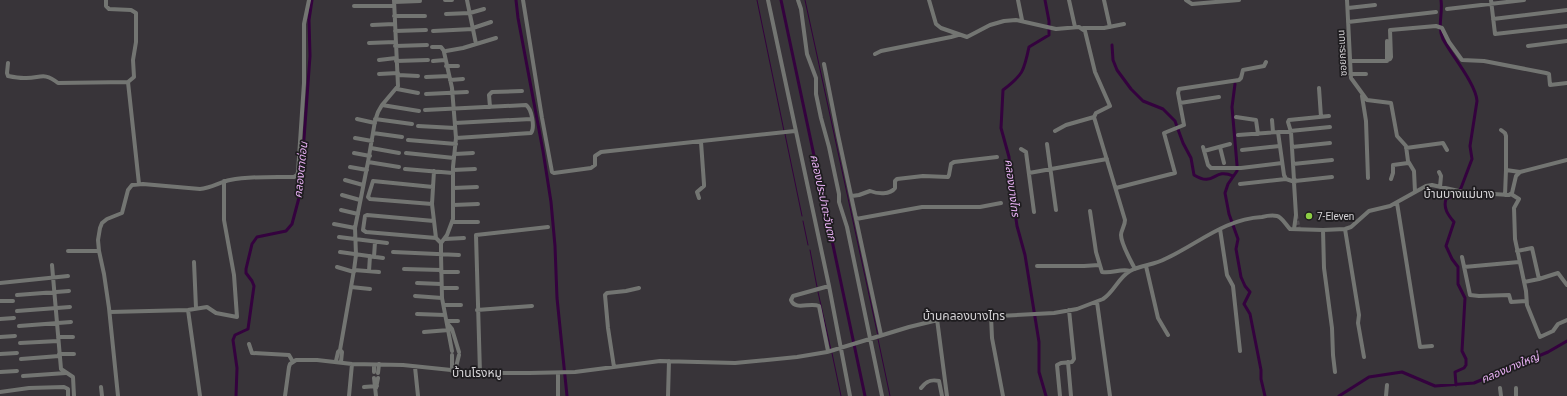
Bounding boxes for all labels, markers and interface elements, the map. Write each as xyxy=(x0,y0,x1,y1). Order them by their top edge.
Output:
street label: ซอยกระเบน xyxy=(1335,29,1349,77)
water label: คลองตาด่อน xyxy=(292,140,311,199)
water label: คลองประปาตะวันตก xyxy=(807,153,839,243)
water label: คลองบางไทร xyxy=(1002,159,1022,219)
district label: บ้านบางแม่นาง xyxy=(1424,187,1494,201)
marker: 7-Eleven xyxy=(1304,211,1314,221)
place label: 7-Eleven xyxy=(1317,211,1354,222)
district label: บ้านคลองบางไทร xyxy=(923,309,1005,323)
water label: คลองบางใหญ่ xyxy=(1479,349,1543,386)
district label: บ้านโรงหมู xyxy=(452,366,502,380)

